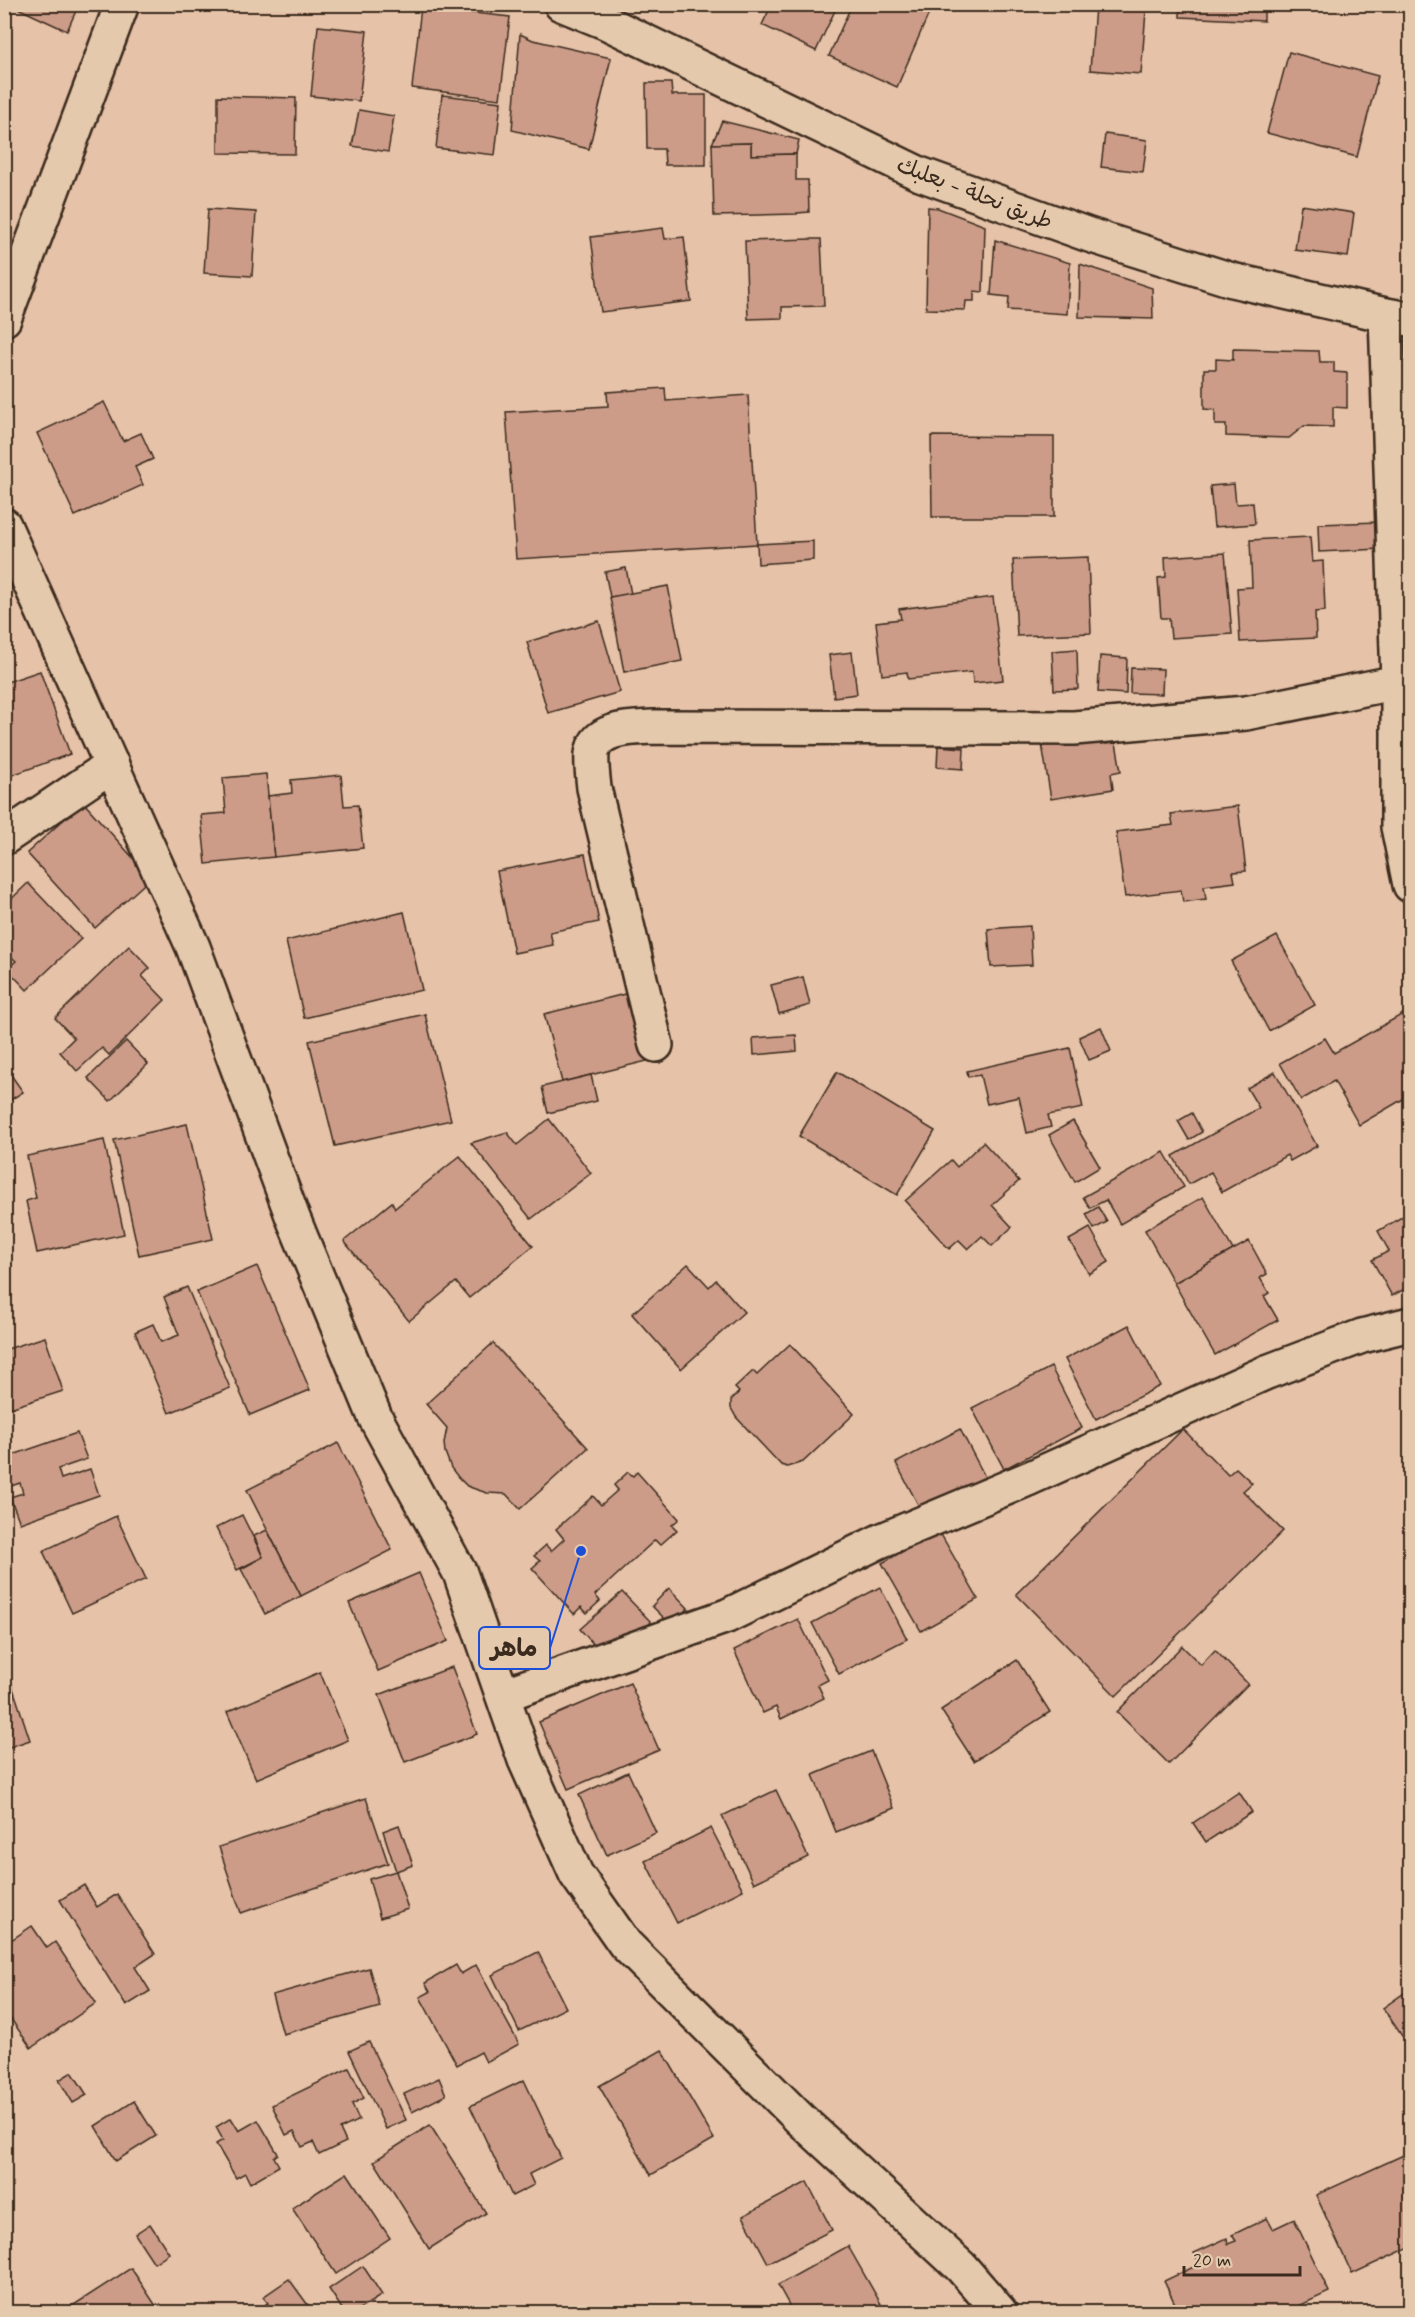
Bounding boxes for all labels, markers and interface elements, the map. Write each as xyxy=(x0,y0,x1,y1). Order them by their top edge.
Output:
street label: طريق نحلة - بعلبك xyxy=(892,151,1056,236)
callout: ماهر xyxy=(479,1627,550,1669)
text: ماهر xyxy=(489,1634,537,1665)
scale bar xyxy=(1184,2239,1300,2277)
text: 20 m xyxy=(1193,2249,1231,2273)

